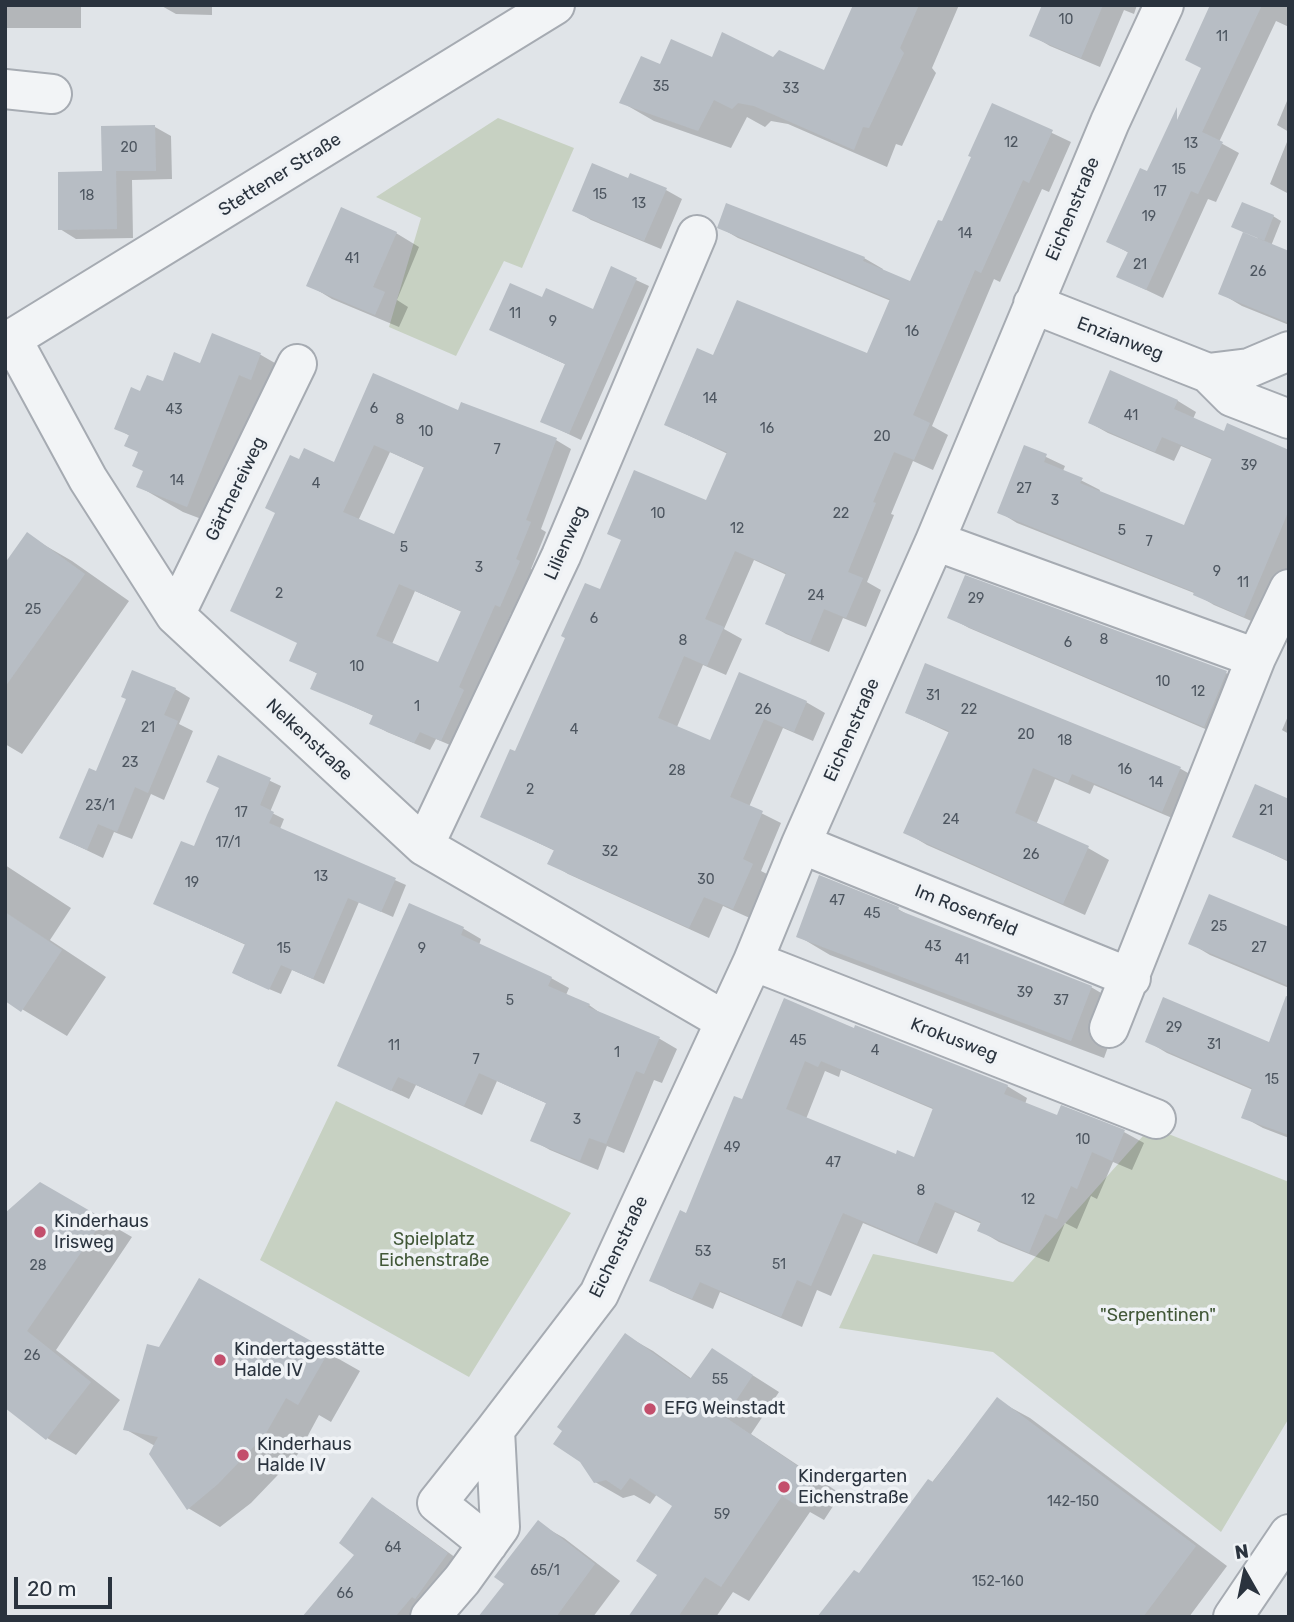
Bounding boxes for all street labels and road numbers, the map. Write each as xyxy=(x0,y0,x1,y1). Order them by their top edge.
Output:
street label: Stettener Straße xyxy=(215,129,345,221)
street label: Eichenstraße xyxy=(1041,154,1105,264)
street label: Enzianweg xyxy=(1074,313,1166,365)
street label: Gärtnereiweg xyxy=(201,433,271,545)
street label: Lilienweg xyxy=(540,502,592,584)
street label: Eichenstraße xyxy=(820,675,884,785)
street label: Nelkenstraße xyxy=(261,694,357,786)
street label: Im Rosenfeld xyxy=(911,881,1021,941)
street label: Krokusweg xyxy=(907,1013,1001,1067)
street label: Eichenstraße xyxy=(585,1193,653,1301)

